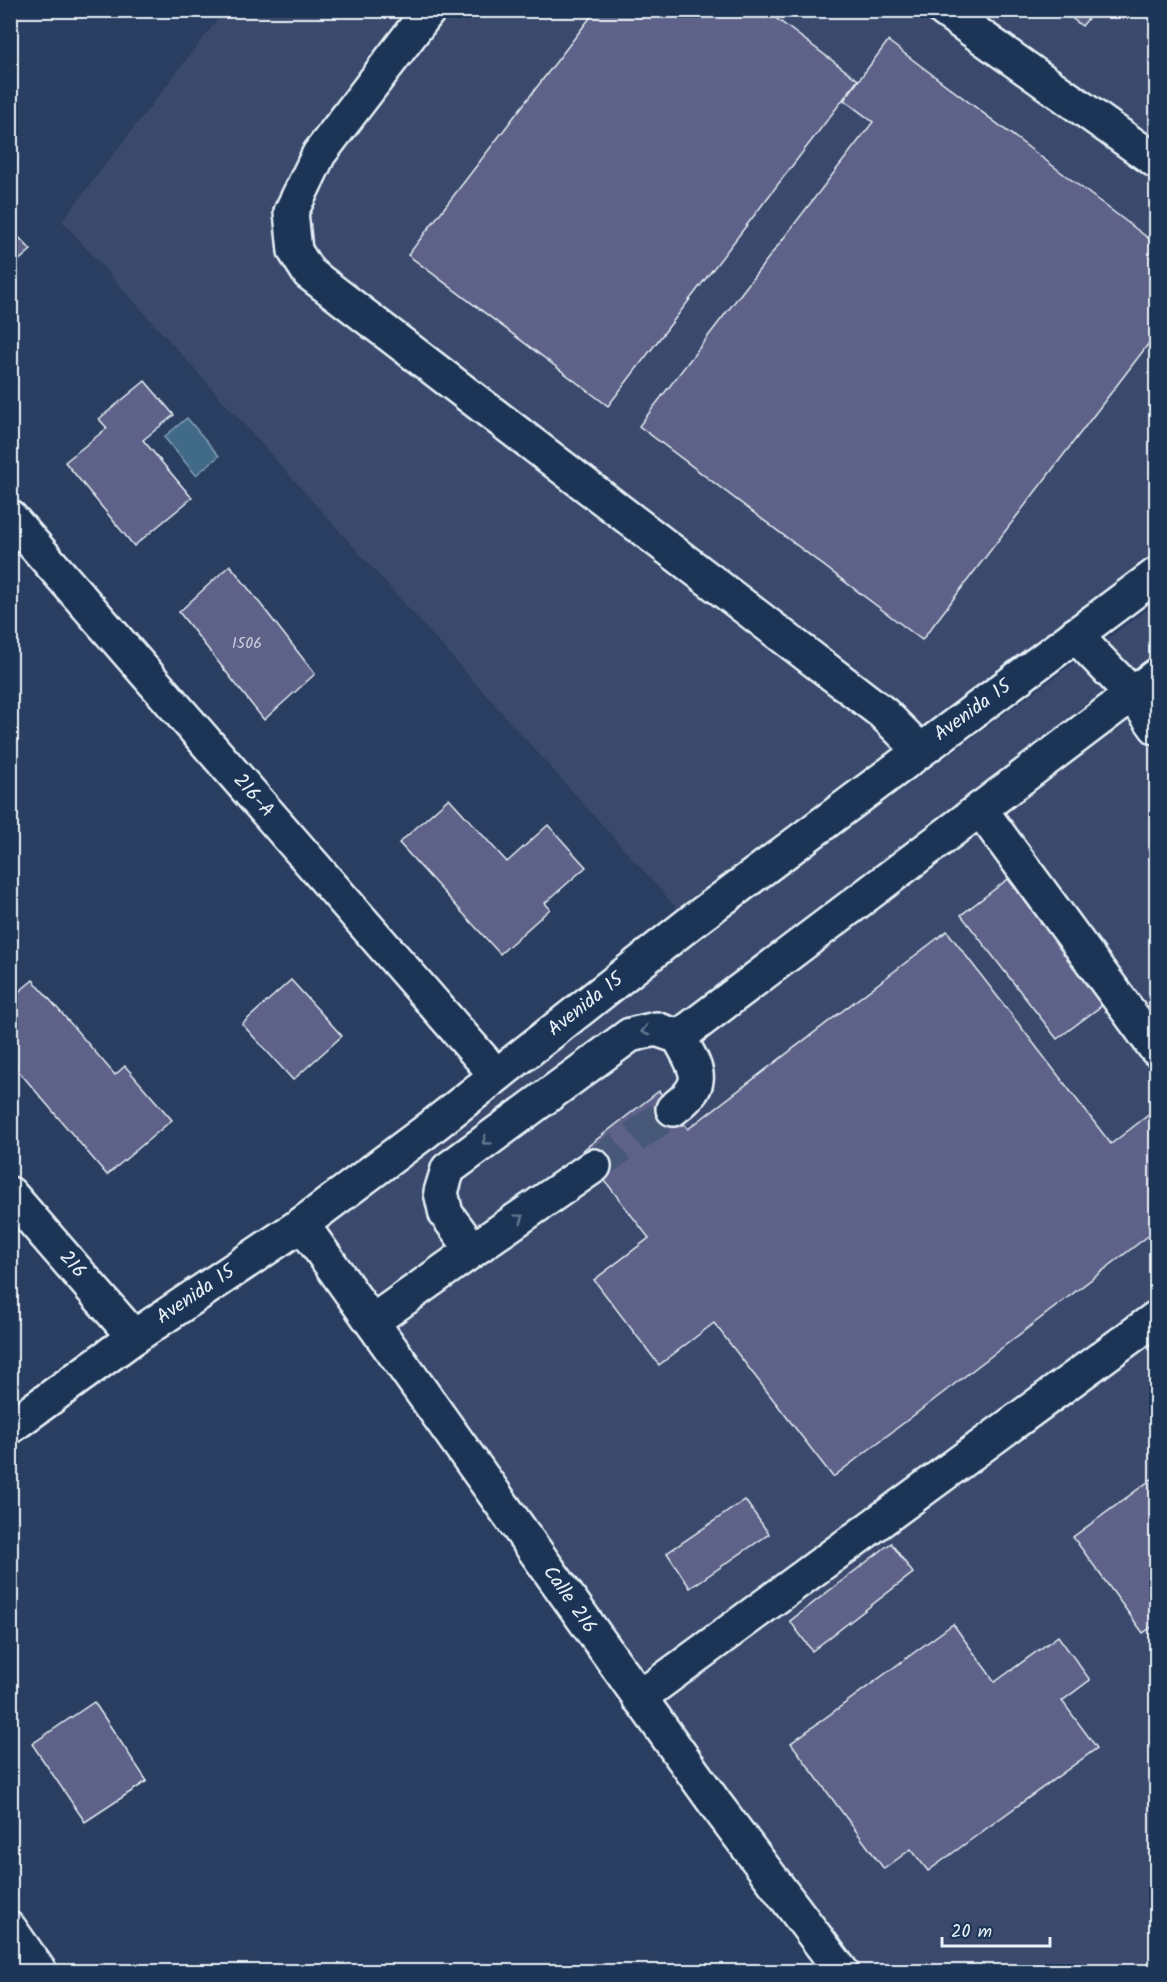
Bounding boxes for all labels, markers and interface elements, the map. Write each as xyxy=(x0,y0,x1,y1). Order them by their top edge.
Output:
house number: 1506 xyxy=(232,631,262,656)
street label: Avenida 15 xyxy=(927,671,1020,750)
street label: 216-A xyxy=(224,766,282,826)
street label: Avenida 15 xyxy=(541,964,632,1045)
one-way arrow xyxy=(640,1024,650,1037)
one-way arrow xyxy=(481,1134,492,1145)
one-way arrow xyxy=(513,1214,524,1225)
street label: 216 xyxy=(50,1244,94,1286)
street label: Avenida 15 xyxy=(150,1256,243,1333)
street label: Calle 216 xyxy=(534,1559,604,1641)
scale bar xyxy=(942,1910,1050,1948)
text: 20 m xyxy=(951,1918,992,1947)

